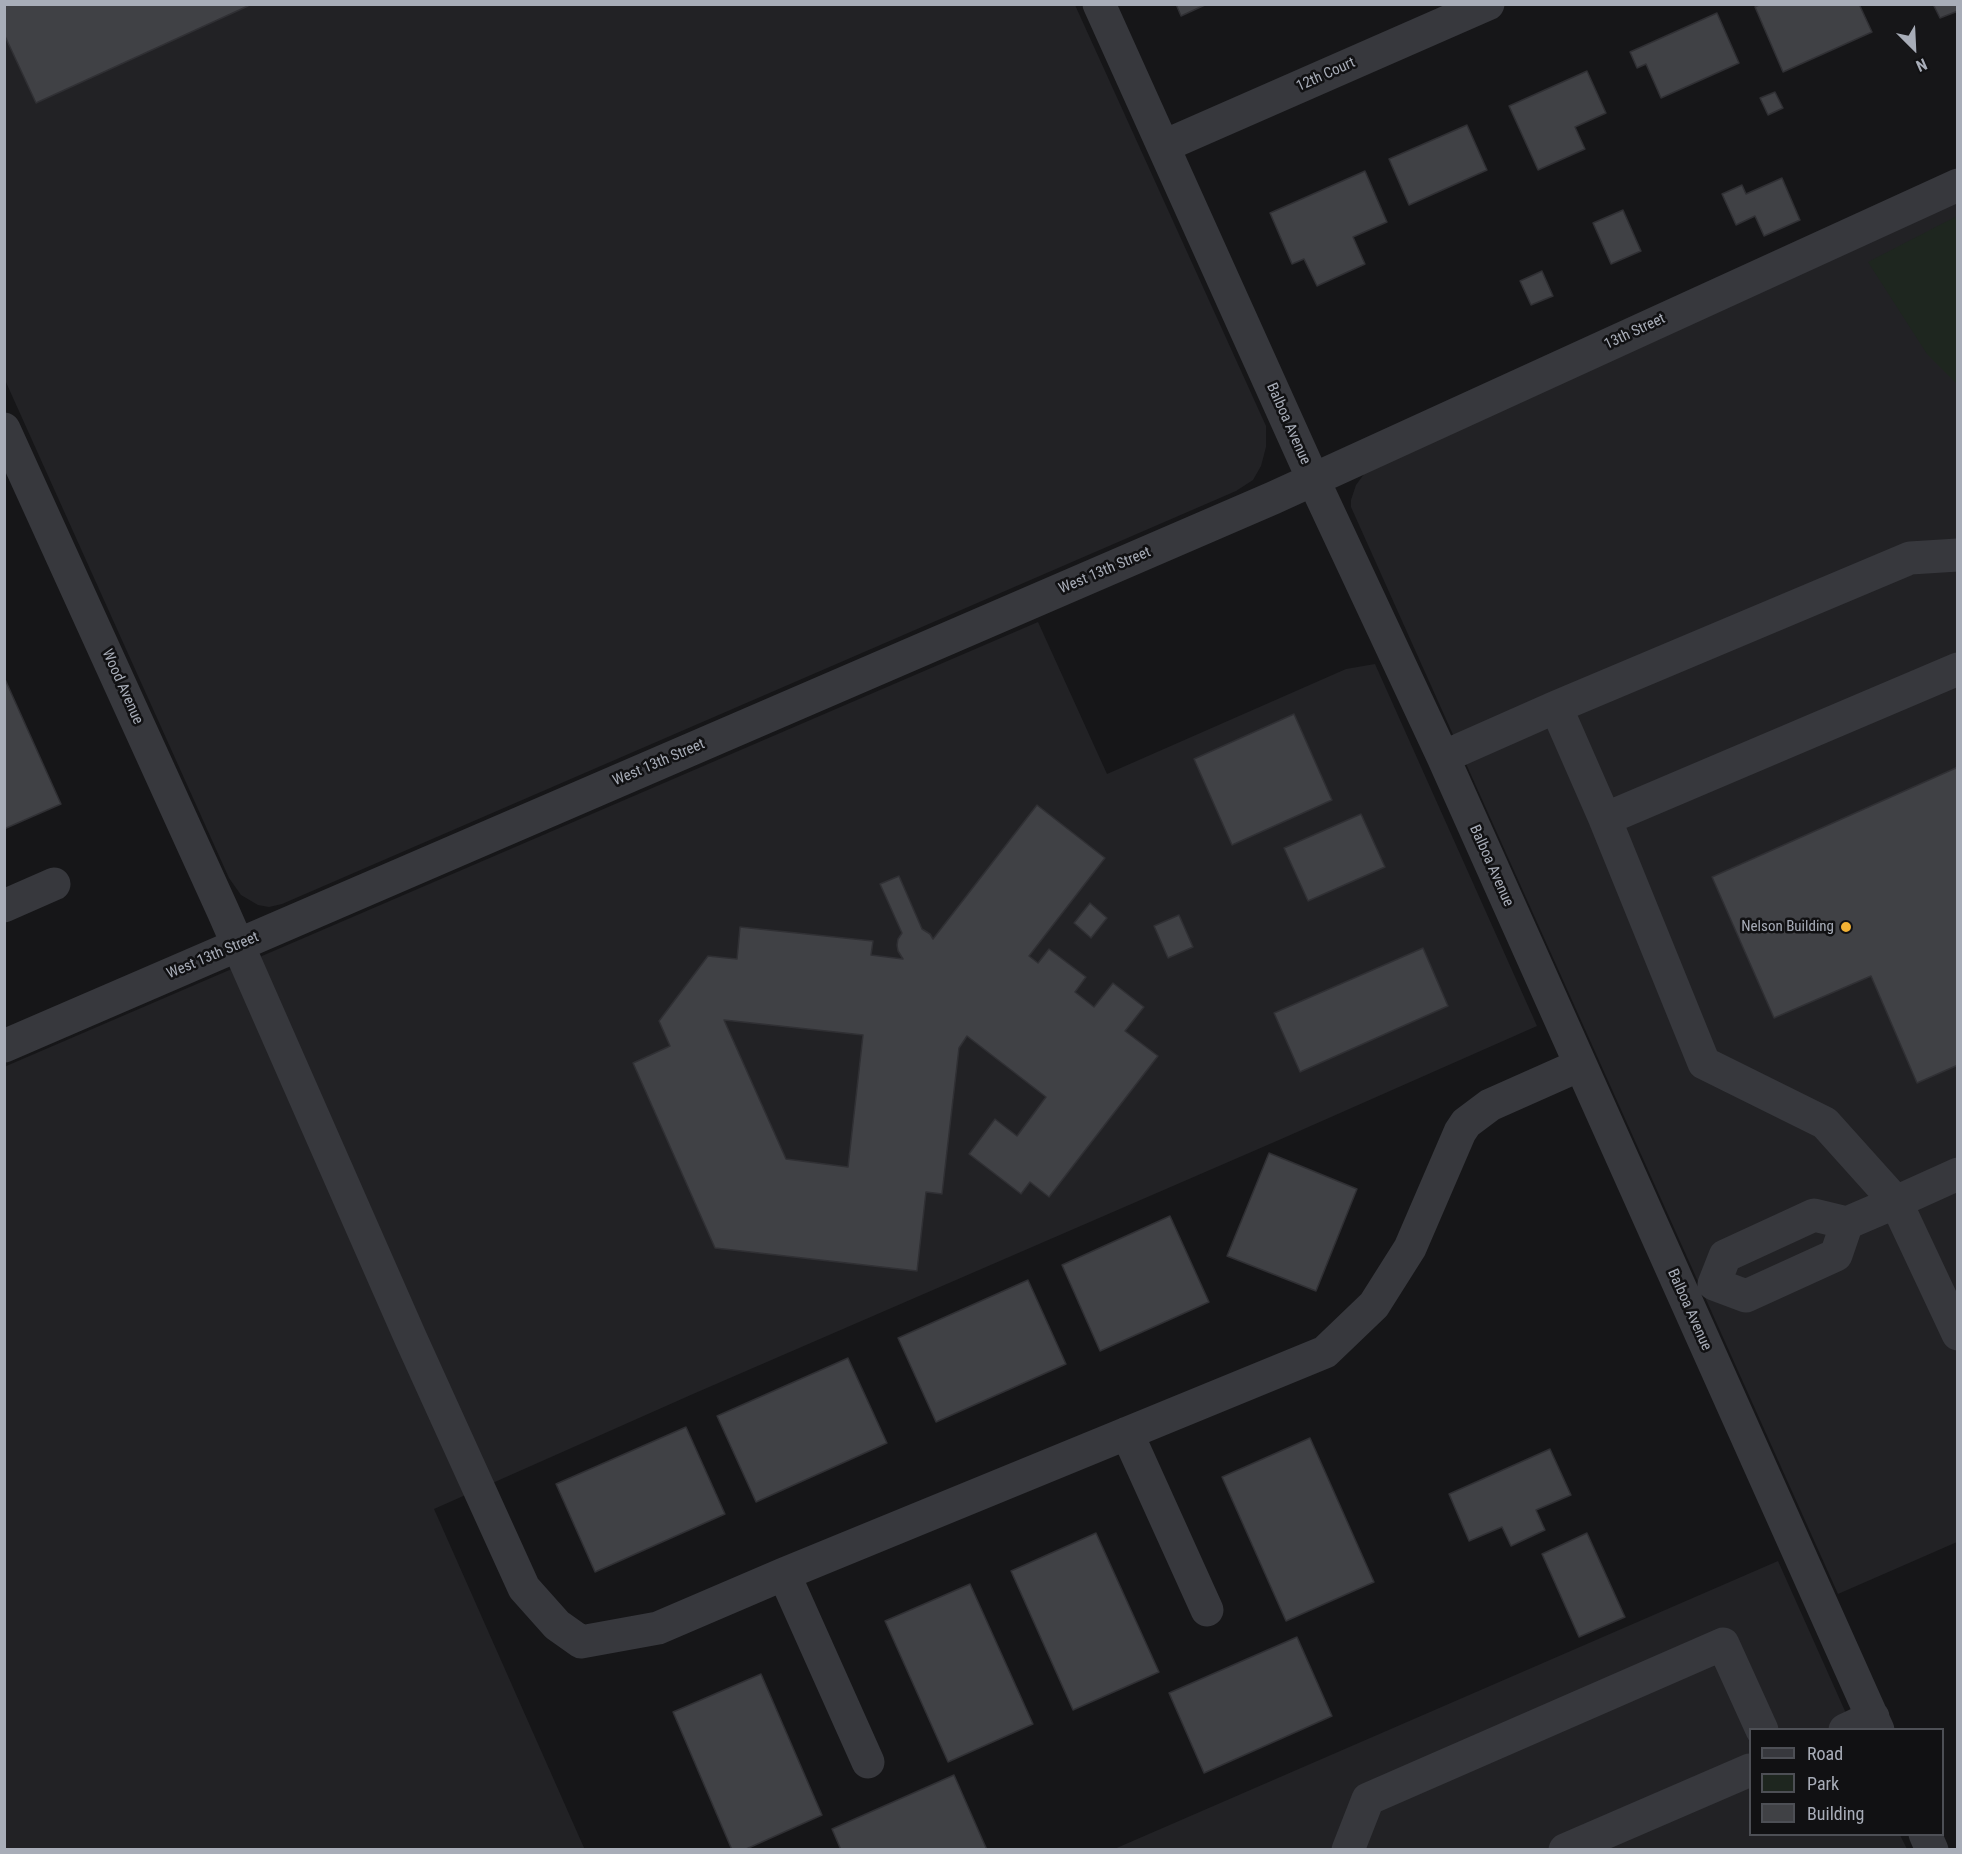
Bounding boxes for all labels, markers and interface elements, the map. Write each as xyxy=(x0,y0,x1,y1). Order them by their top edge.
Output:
north arrow xyxy=(1884,18,1944,78)
street label: 12th Court xyxy=(1294,54,1358,96)
text: N xyxy=(1913,54,1930,76)
street label: 13th Street xyxy=(1602,310,1668,354)
street label: Balboa Avenue xyxy=(1262,380,1314,468)
street label: West 13th Street xyxy=(1056,544,1154,598)
street label: Wood Avenue xyxy=(97,647,147,727)
street label: West 13th Street xyxy=(610,736,708,790)
street label: Balboa Avenue xyxy=(1465,822,1517,910)
place label: Nelson Building xyxy=(1741,918,1834,936)
marker: Nelson Building xyxy=(1839,920,1853,934)
street label: West 13th Street xyxy=(164,929,262,983)
street label: Balboa Avenue xyxy=(1663,1266,1715,1354)
legend xyxy=(1749,1728,1944,1836)
text: Road xyxy=(1807,1743,1843,1764)
text: Park xyxy=(1807,1773,1839,1794)
text: Building xyxy=(1807,1803,1864,1824)

